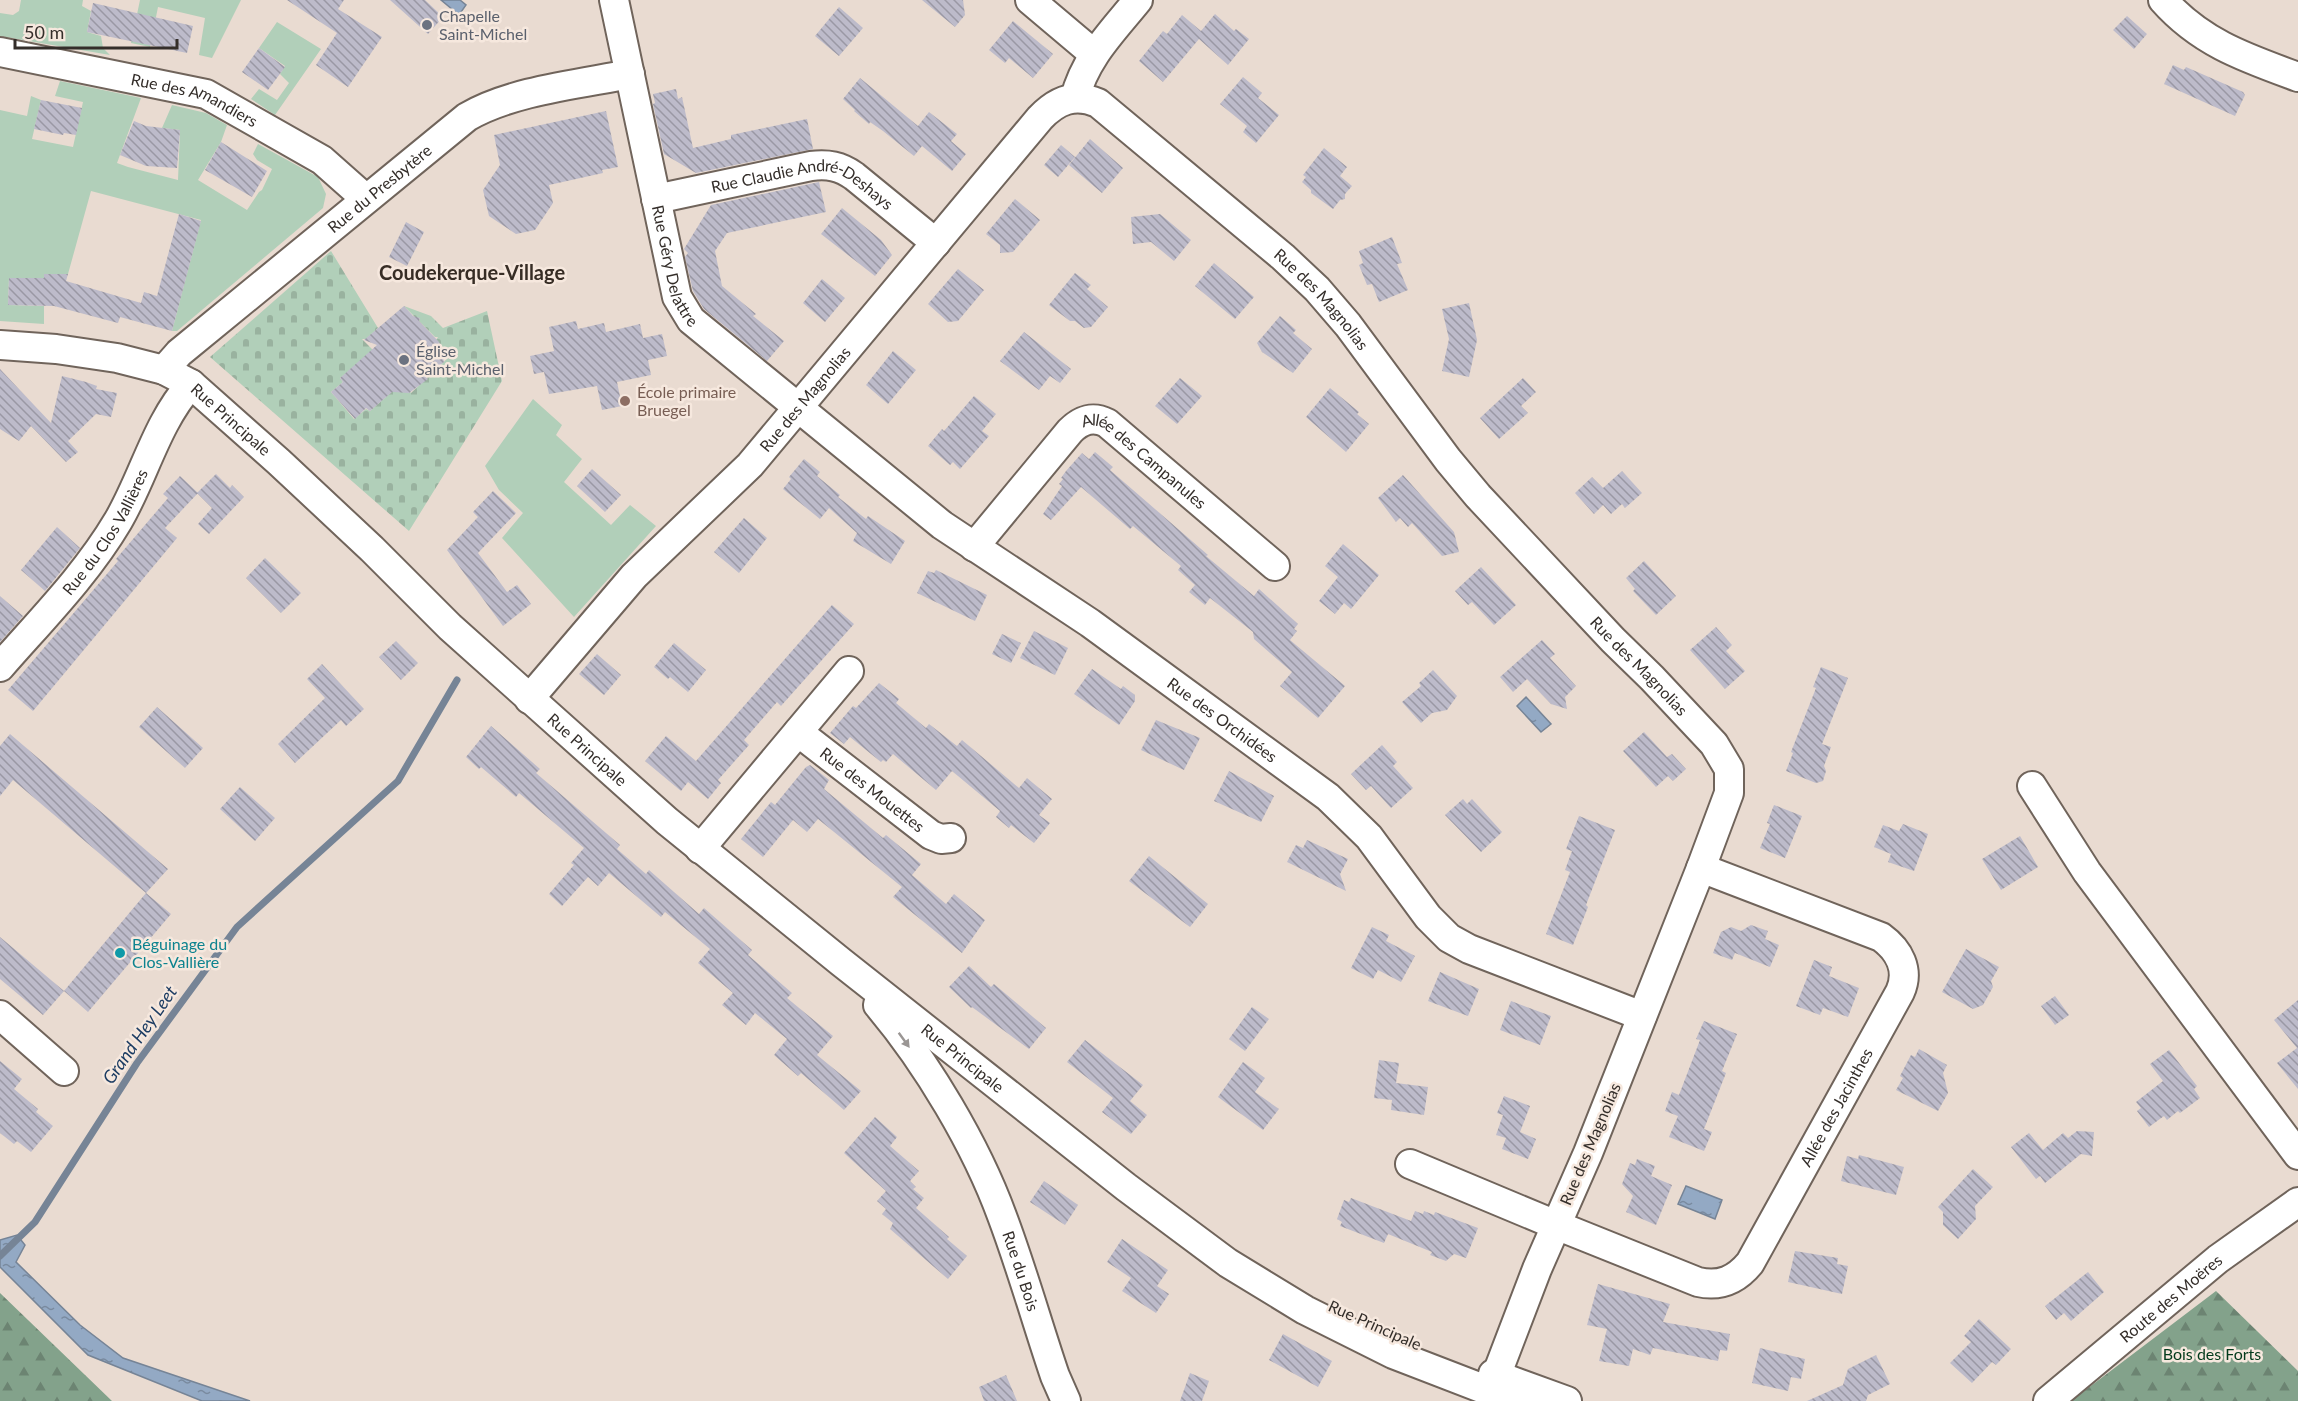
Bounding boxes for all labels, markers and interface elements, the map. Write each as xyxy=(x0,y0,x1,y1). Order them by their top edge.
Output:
place label: Chapelle Saint-Michel xyxy=(439,6,527,43)
scale bar xyxy=(15,12,177,50)
marker: Chapelle Saint-Michel xyxy=(420,18,434,32)
text: 50 m xyxy=(24,21,64,43)
street label: Rue des Amandiers xyxy=(130,69,261,130)
street label: Rue du Presbytère xyxy=(323,140,435,236)
street label: Rue Claudie André-Deshays xyxy=(709,155,897,213)
street label: Rue Géry Delattre xyxy=(649,203,702,330)
street label: Rue des Magnolias xyxy=(1271,244,1373,353)
district label: Coudekerque-Village xyxy=(379,260,565,284)
place label: Église Saint-Michel xyxy=(416,341,504,378)
street label: Rue des Magnolias xyxy=(755,342,854,455)
marker: Église Saint-Michel xyxy=(397,353,411,367)
street label: Rue Principale xyxy=(188,379,275,459)
place label: École primaire Bruegel xyxy=(637,382,736,419)
marker: École primaire Bruegel xyxy=(618,394,632,408)
street label: Allée des Campanules xyxy=(1079,409,1211,512)
street label: Rue du Clos Vallières xyxy=(58,466,151,598)
street label: Rue des Magnolias xyxy=(1587,612,1692,719)
street label: Rue des Orchidées xyxy=(1164,673,1281,766)
street label: Rue Principale xyxy=(544,709,631,790)
street label: Rue des Mouettes xyxy=(817,743,929,836)
place label: Béguinage du Clos-Vallière xyxy=(132,934,227,971)
marker: Béguinage du Clos-Vallière xyxy=(113,946,127,960)
water label: Grand Hey Leet xyxy=(97,981,182,1088)
street label: Rue Principale xyxy=(918,1019,1008,1096)
one-way arrow xyxy=(898,1033,910,1048)
street label: Allée des Jacinthes xyxy=(1795,1045,1876,1169)
street label: Rue des Magnolias xyxy=(1555,1080,1624,1208)
street label: Rue du Bois xyxy=(999,1228,1043,1313)
street label: Route des Moëres xyxy=(2116,1250,2225,1346)
street label: Rue Principale xyxy=(1326,1296,1425,1354)
park label: Bois des Forts xyxy=(2163,1344,2261,1363)

